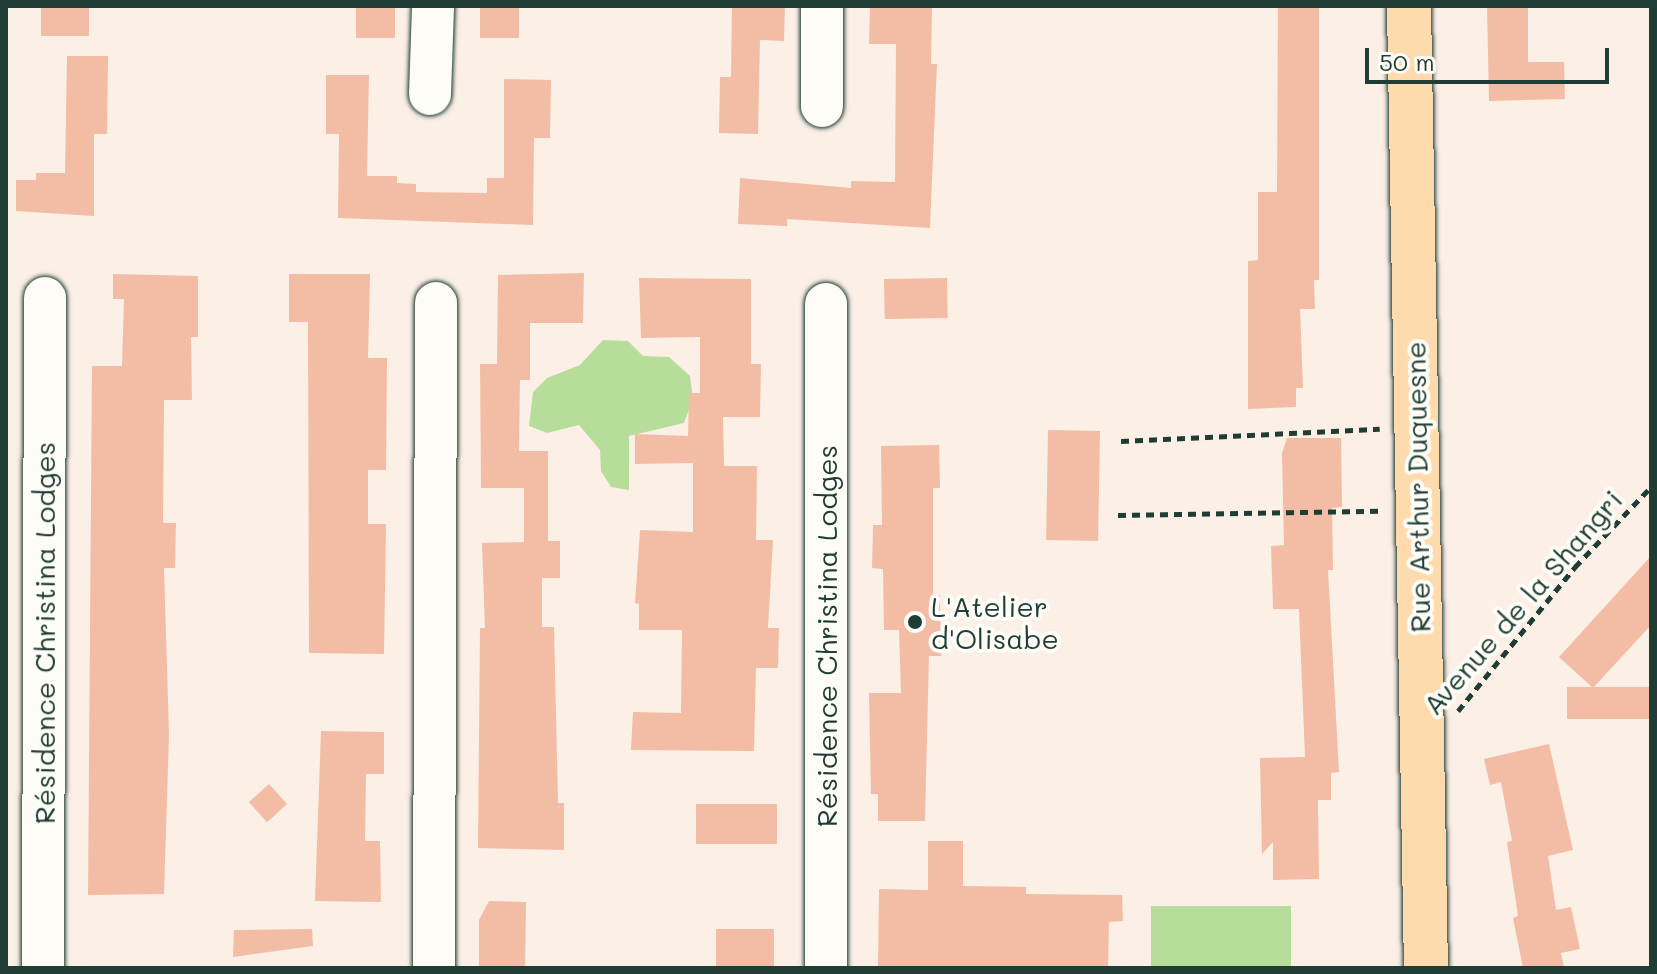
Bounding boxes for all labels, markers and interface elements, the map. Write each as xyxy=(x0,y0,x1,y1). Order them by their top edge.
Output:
scale bar xyxy=(1369,32,1613,82)
text: 50 m xyxy=(1379,46,1435,77)
street label: Rue Arthur Duquesne xyxy=(1398,341,1436,633)
street label: Résidence Christina Lodges xyxy=(27,442,61,824)
street label: Résidence Christina Lodges xyxy=(809,445,843,827)
street label: Avenue de la Shangri xyxy=(1415,483,1629,721)
place label: L'Atelier d'Olisabe xyxy=(931,589,1059,655)
marker: L'Atelier d'Olisabe xyxy=(906,613,924,631)

